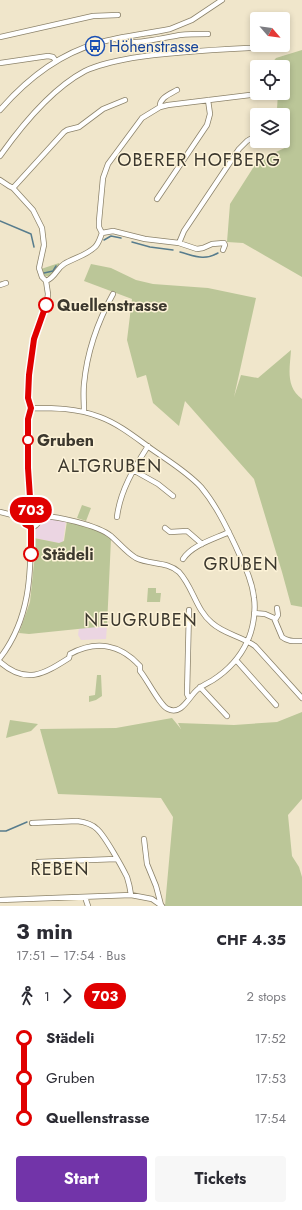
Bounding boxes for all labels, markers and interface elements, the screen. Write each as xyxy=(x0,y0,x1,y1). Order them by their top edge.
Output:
north arrow xyxy=(250,12,290,52)
map controls xyxy=(250,12,290,148)
bus stop icon: Höhenstrasse xyxy=(84,35,106,57)
place label: Höhenstrasse xyxy=(109,35,199,58)
button: locate xyxy=(250,60,290,100)
button: layers xyxy=(250,108,290,148)
district label: OBERER HOFBERG xyxy=(117,147,281,173)
place label: Quellenstrasse xyxy=(57,294,168,317)
marker: Quellenstrasse xyxy=(38,297,54,313)
place label: Gruben xyxy=(37,429,94,452)
marker: Gruben xyxy=(22,434,34,446)
district label: ALTGRUBEN xyxy=(58,453,162,479)
line badge: 703 xyxy=(8,497,54,523)
text: 703 xyxy=(18,500,44,520)
place label: Städeli xyxy=(42,543,94,566)
marker: Städeli xyxy=(23,546,39,562)
district label: GRUBEN xyxy=(203,551,279,577)
district label: NEUGRUBEN xyxy=(84,607,198,633)
district label: REBEN xyxy=(31,856,89,882)
text: 3 min xyxy=(16,915,73,947)
text: CHF 4.35 xyxy=(217,929,286,951)
text: 17:51 – 17:54 · Bus xyxy=(16,946,126,965)
icon: walk xyxy=(16,985,38,1007)
icon: forward xyxy=(56,985,78,1007)
text: 703 xyxy=(92,986,118,1006)
text: 1 xyxy=(44,987,50,1006)
text: 2 stops xyxy=(247,987,286,1006)
text: Städeli xyxy=(46,1027,94,1049)
text: 17:52 xyxy=(255,1029,286,1048)
text: Gruben xyxy=(46,1067,95,1089)
text: 17:53 xyxy=(255,1069,286,1088)
text: Quellenstrasse xyxy=(46,1107,150,1129)
text: 17:54 xyxy=(255,1109,286,1128)
button: Start xyxy=(16,1156,147,1202)
button: Tickets xyxy=(155,1156,286,1202)

